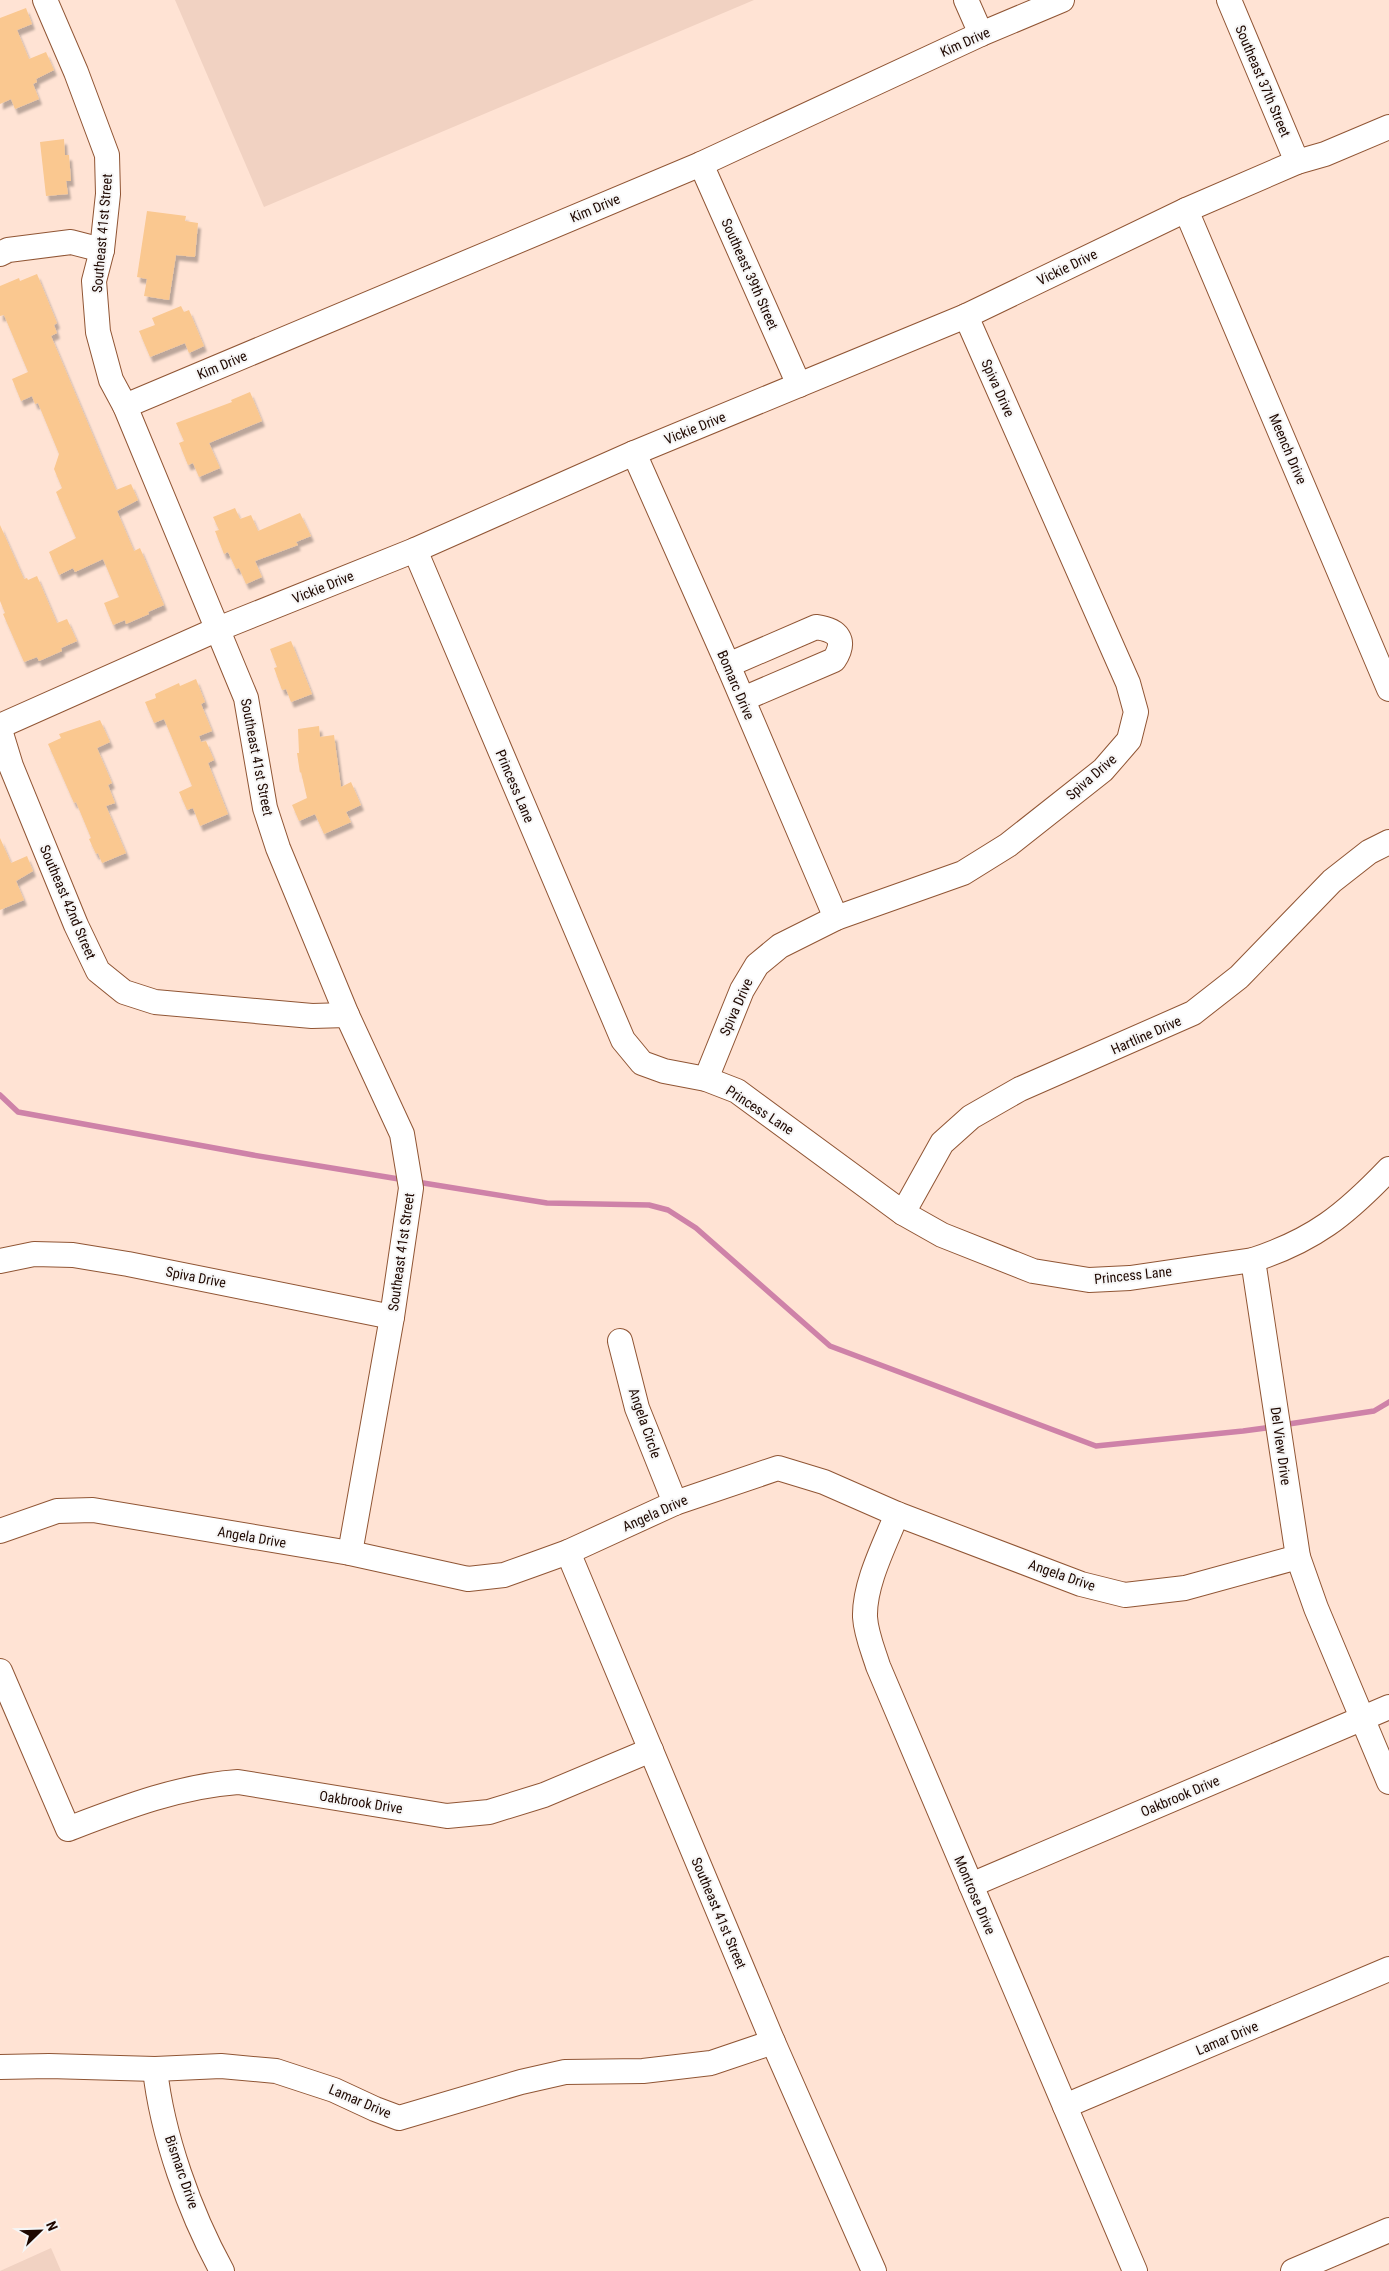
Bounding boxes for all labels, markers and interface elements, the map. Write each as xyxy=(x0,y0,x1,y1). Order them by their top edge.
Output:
street label: Southeast 37th Street xyxy=(1232,23,1294,139)
street label: Kim Drive xyxy=(938,24,993,60)
street label: Southeast 41st Street xyxy=(89,173,115,293)
street label: Kim Drive xyxy=(568,190,623,226)
street label: Southeast 39th Street xyxy=(718,216,782,332)
street label: Vickie Drive xyxy=(1034,245,1100,288)
street label: Kim Drive xyxy=(195,347,250,383)
street label: Spiva Drive xyxy=(978,357,1018,420)
street label: Vickie Drive xyxy=(662,408,728,448)
street label: Meench Drive xyxy=(1266,411,1310,487)
street label: Vickie Drive xyxy=(290,567,356,607)
street label: Bomarc Drive xyxy=(714,648,758,722)
street label: Southeast 41st Street xyxy=(238,697,276,817)
street label: Princess Lane xyxy=(492,747,538,825)
street label: Spiva Drive xyxy=(1063,751,1120,803)
street label: Southeast 42nd Street xyxy=(37,842,99,962)
street label: Spiva Drive xyxy=(716,975,756,1038)
street label: Hartline Drive xyxy=(1108,1012,1184,1058)
street label: Princess Lane xyxy=(723,1082,797,1138)
street label: Southeast 41st Street xyxy=(385,1192,417,1312)
street label: Spiva Drive xyxy=(164,1263,228,1291)
street label: Princess Lane xyxy=(1094,1263,1173,1287)
street label: Angela Circle xyxy=(626,1386,665,1461)
street label: Del View Drive xyxy=(1268,1406,1294,1487)
street label: Angela Drive xyxy=(620,1491,690,1534)
street label: Angela Drive xyxy=(216,1523,288,1551)
street label: Angela Drive xyxy=(1027,1556,1098,1594)
street label: Oakbrook Drive xyxy=(1138,1772,1222,1820)
street label: Oakbrook Drive xyxy=(318,1788,404,1817)
street label: Montrose Drive xyxy=(951,1853,999,1937)
street label: Southeast 41st Street xyxy=(688,1855,750,1971)
street label: Lamar Drive xyxy=(1193,2018,1261,2058)
street label: Lamar Drive xyxy=(326,2081,394,2121)
street label: Bismarc Drive xyxy=(162,2133,202,2211)
north arrow xyxy=(15,2206,65,2256)
text: N xyxy=(43,2219,61,2233)

